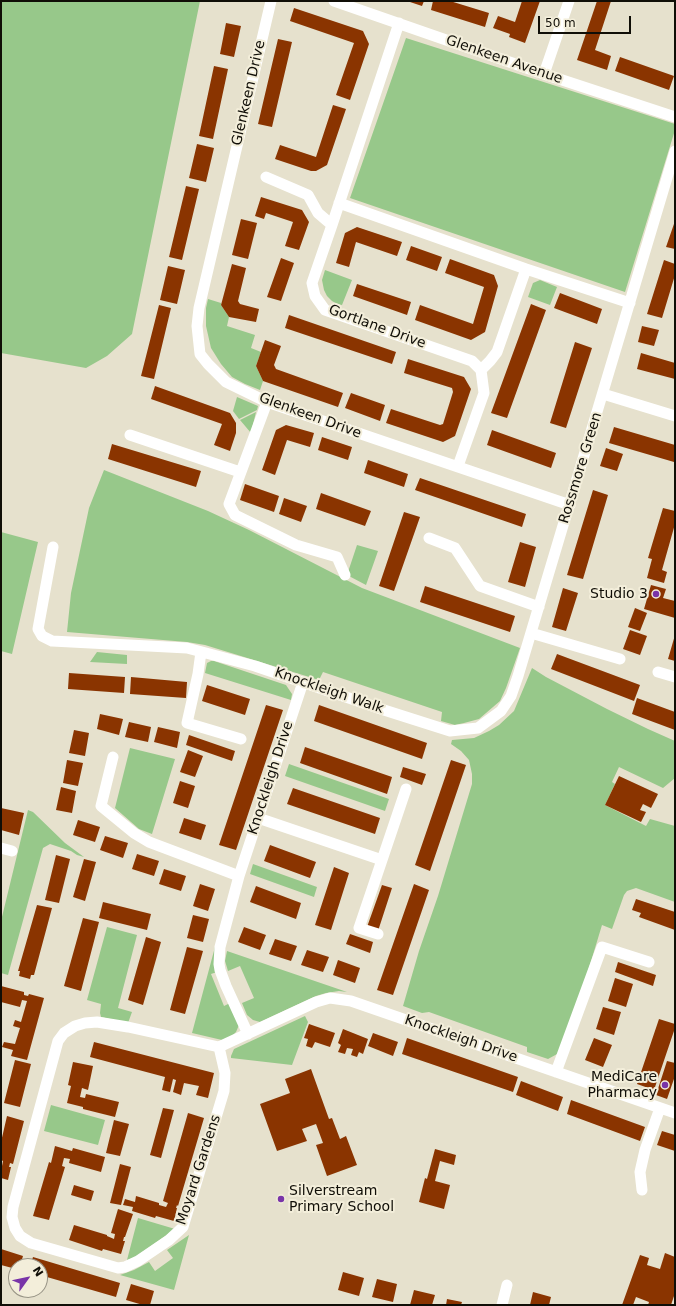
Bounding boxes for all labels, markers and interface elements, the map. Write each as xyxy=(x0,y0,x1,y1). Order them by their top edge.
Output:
scale bar xyxy=(540,8,633,34)
text: 50 m xyxy=(545,16,576,30)
street label: Glenkeen Avenue xyxy=(443,32,565,88)
street label: Glenkeen Drive xyxy=(229,39,269,147)
street label: Gortlane Drive xyxy=(326,302,428,352)
street label: Glenkeen Drive xyxy=(257,390,363,442)
street label: Rossmore Green xyxy=(556,410,606,526)
place label: Studio 3 xyxy=(590,586,648,602)
marker: Studio 3 xyxy=(651,589,661,599)
street label: Knockleigh Walk xyxy=(272,664,386,718)
street label: Knockleigh Drive xyxy=(245,719,297,837)
street label: Knockleigh Drive xyxy=(402,1012,520,1066)
place label: MediCare Pharmacy xyxy=(587,1069,657,1102)
marker: MediCare Pharmacy xyxy=(660,1080,670,1090)
street label: Moyard Gardens xyxy=(173,1113,225,1227)
place label: Silverstream Primary School xyxy=(289,1183,394,1216)
marker: Silverstream Primary School xyxy=(276,1194,286,1204)
north arrow xyxy=(8,1258,48,1298)
text: N xyxy=(30,1264,46,1279)

